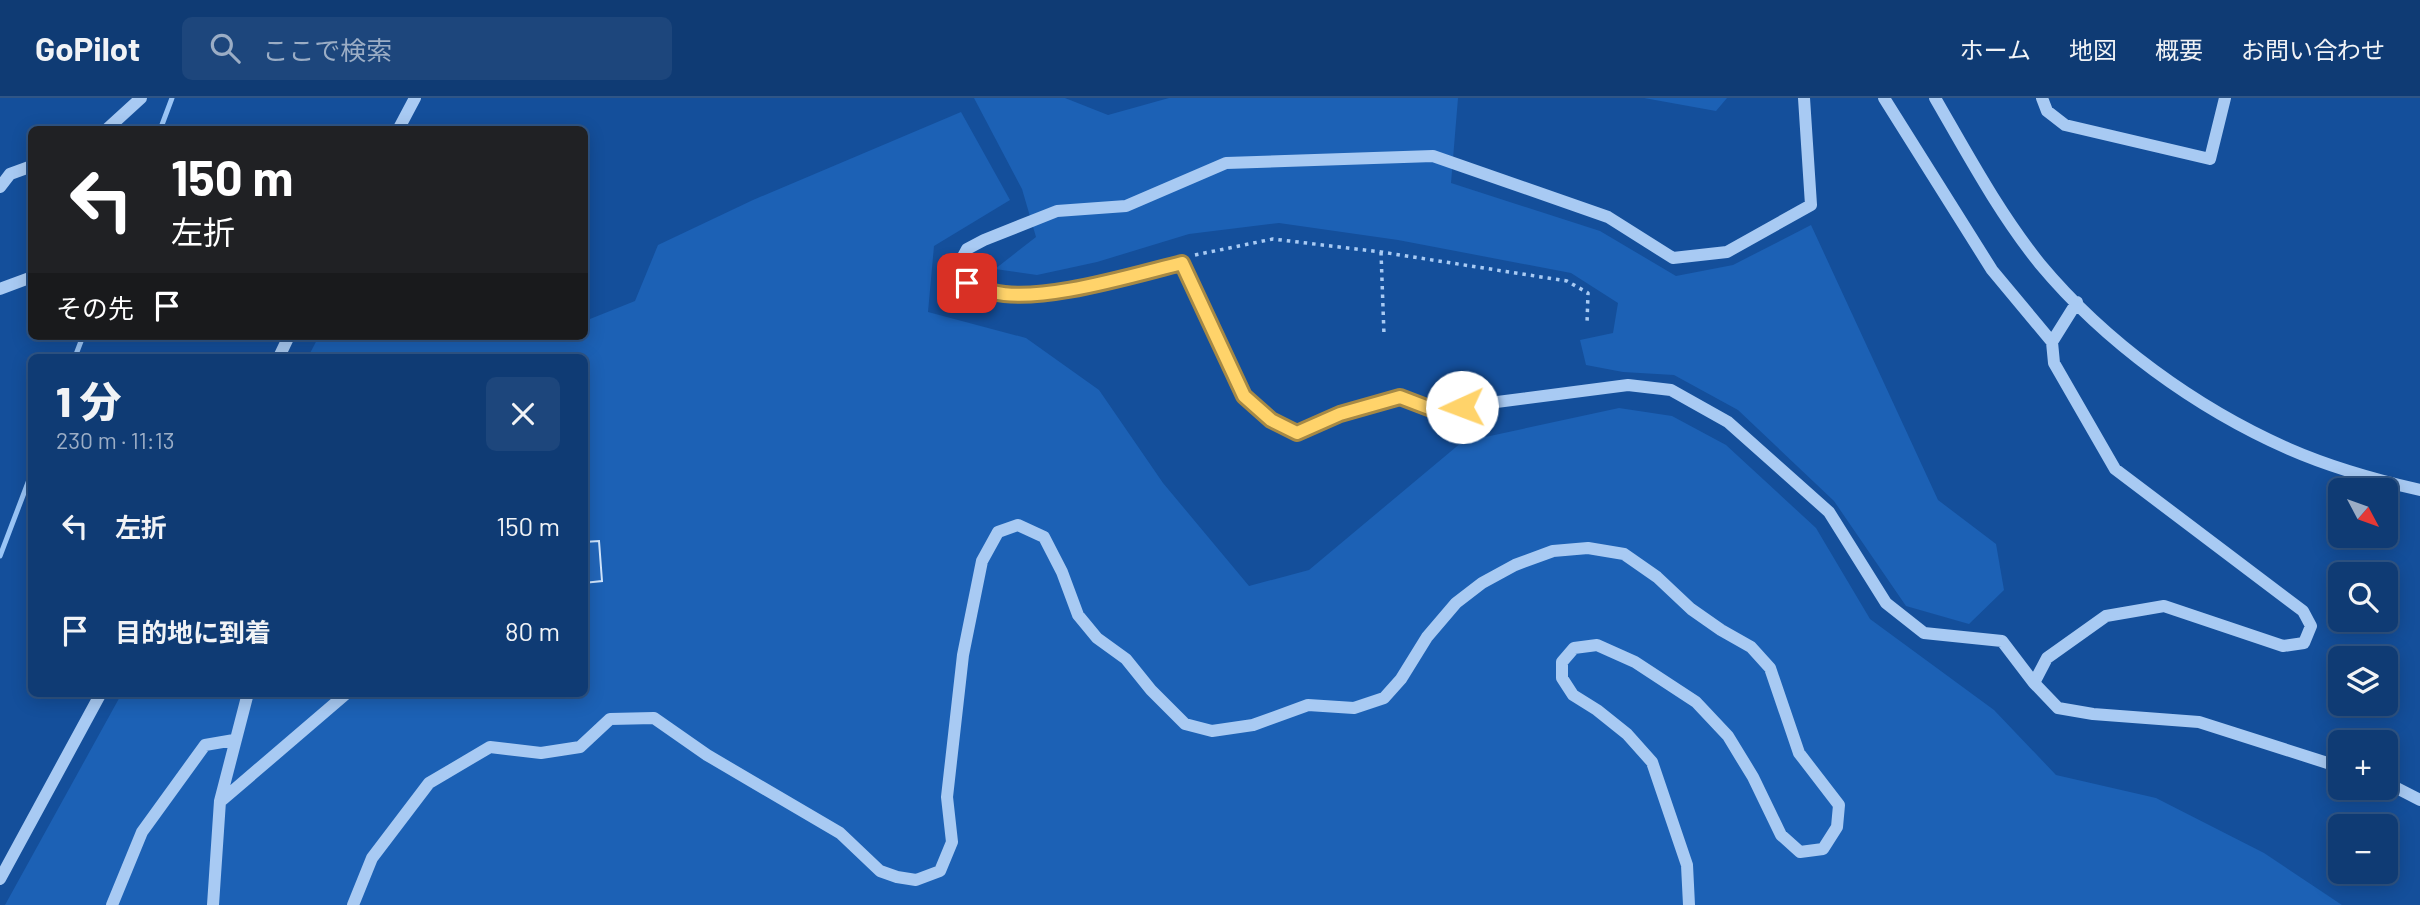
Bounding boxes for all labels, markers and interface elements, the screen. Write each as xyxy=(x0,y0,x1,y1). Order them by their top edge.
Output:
search box xyxy=(182,17,672,80)
text: GoPilot xyxy=(35,28,140,68)
icon: search xyxy=(206,29,244,67)
text: ここで検索 xyxy=(262,34,392,65)
text: ホーム xyxy=(1960,35,2031,64)
text: 地図 xyxy=(2069,35,2117,64)
text: 概要 xyxy=(2155,35,2203,64)
text: お問い合わせ xyxy=(2241,35,2385,64)
text: 150 m xyxy=(171,147,293,206)
icon: left xyxy=(56,154,147,245)
text: 左折 xyxy=(171,212,235,250)
pin xyxy=(937,253,997,313)
icon: arrive xyxy=(948,264,986,302)
icon: arrive xyxy=(148,287,186,325)
text: その先 xyxy=(56,292,134,323)
position arrow xyxy=(1425,370,1499,444)
text: 1 分 xyxy=(56,375,121,425)
button: close xyxy=(486,377,560,451)
text: 230 m · 11:13 xyxy=(56,426,175,454)
north arrow xyxy=(2328,478,2398,548)
map controls xyxy=(2328,478,2398,884)
icon: left xyxy=(56,507,94,545)
text: 150 m xyxy=(496,510,560,541)
text: 左折 xyxy=(115,511,167,542)
button: search xyxy=(2328,562,2398,632)
icon: arrive xyxy=(56,612,94,650)
text: 80 m xyxy=(505,615,560,646)
text: 目的地に到着 xyxy=(115,616,271,647)
button: layers xyxy=(2328,646,2398,716)
button: + xyxy=(2328,730,2398,800)
button: − xyxy=(2328,814,2398,884)

